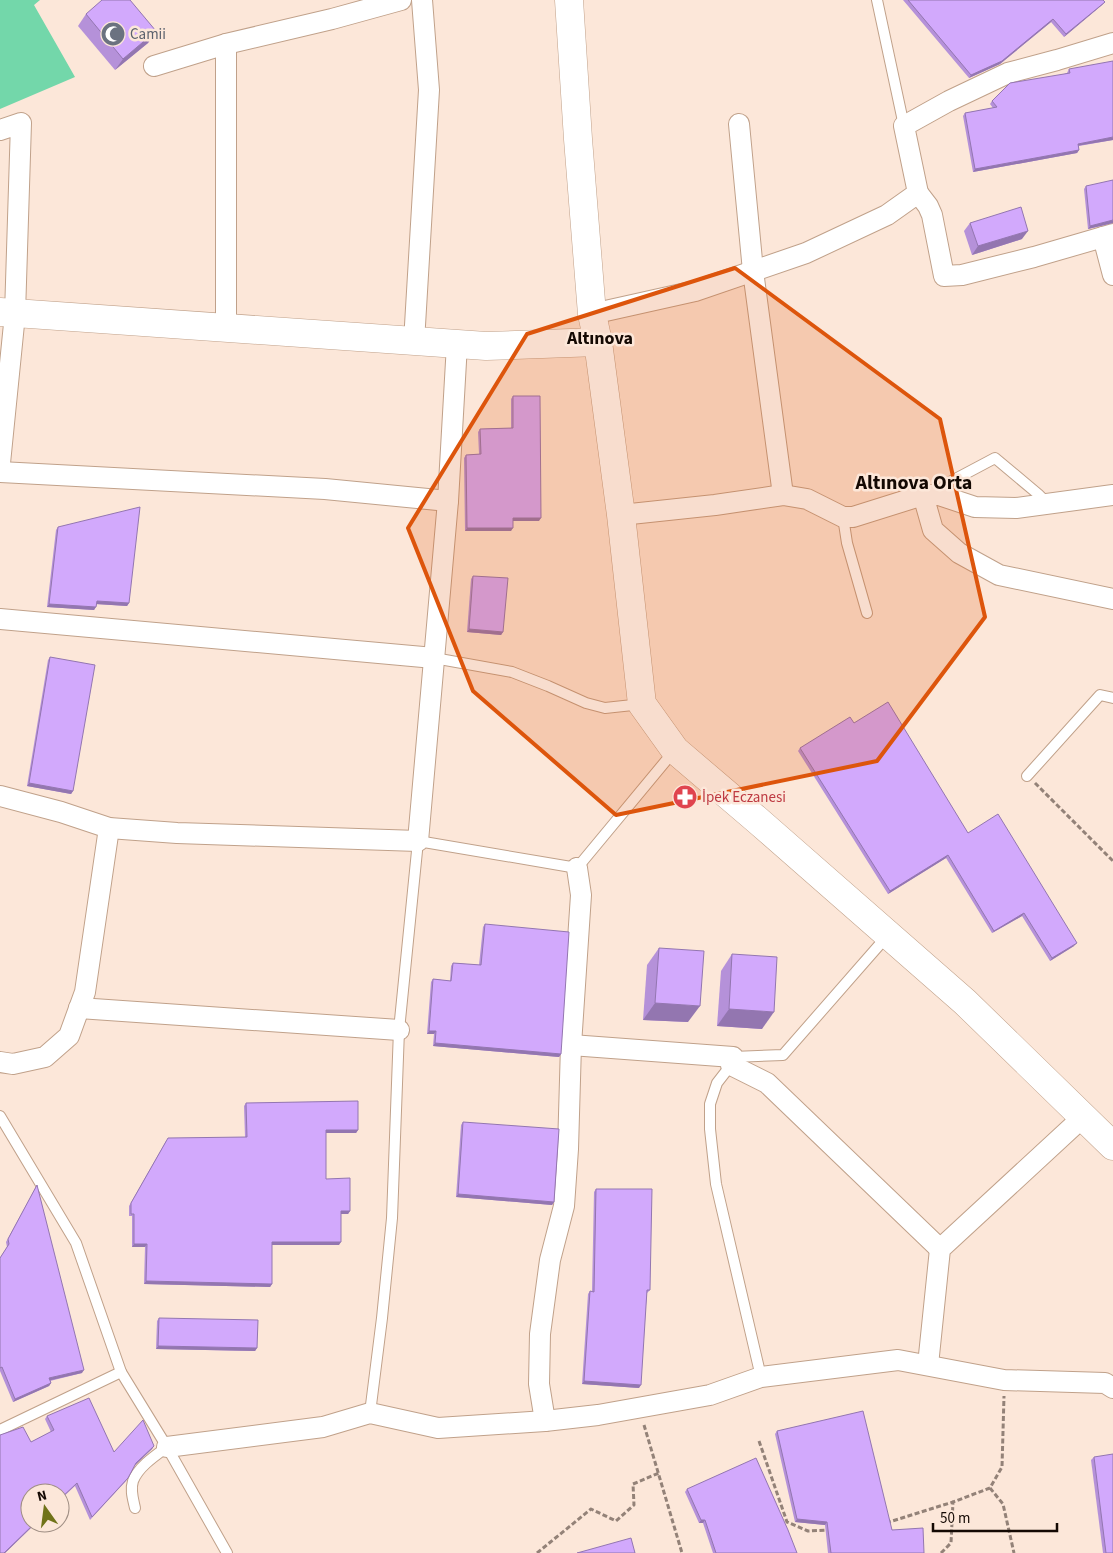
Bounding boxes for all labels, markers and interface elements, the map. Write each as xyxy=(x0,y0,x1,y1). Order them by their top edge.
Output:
mosque icon: Camii xyxy=(100,21,126,47)
place label: Camii xyxy=(130,24,166,45)
district label: Altınova xyxy=(566,326,633,351)
district label: Altınova Orta xyxy=(855,469,972,497)
pharmacy icon: İpek Eczanesi xyxy=(672,784,698,810)
place label: İpek Eczanesi xyxy=(702,787,786,808)
north arrow xyxy=(20,1483,70,1533)
text: N xyxy=(35,1486,49,1507)
scale bar xyxy=(933,1500,1057,1532)
text: 50 m xyxy=(940,1508,970,1529)

